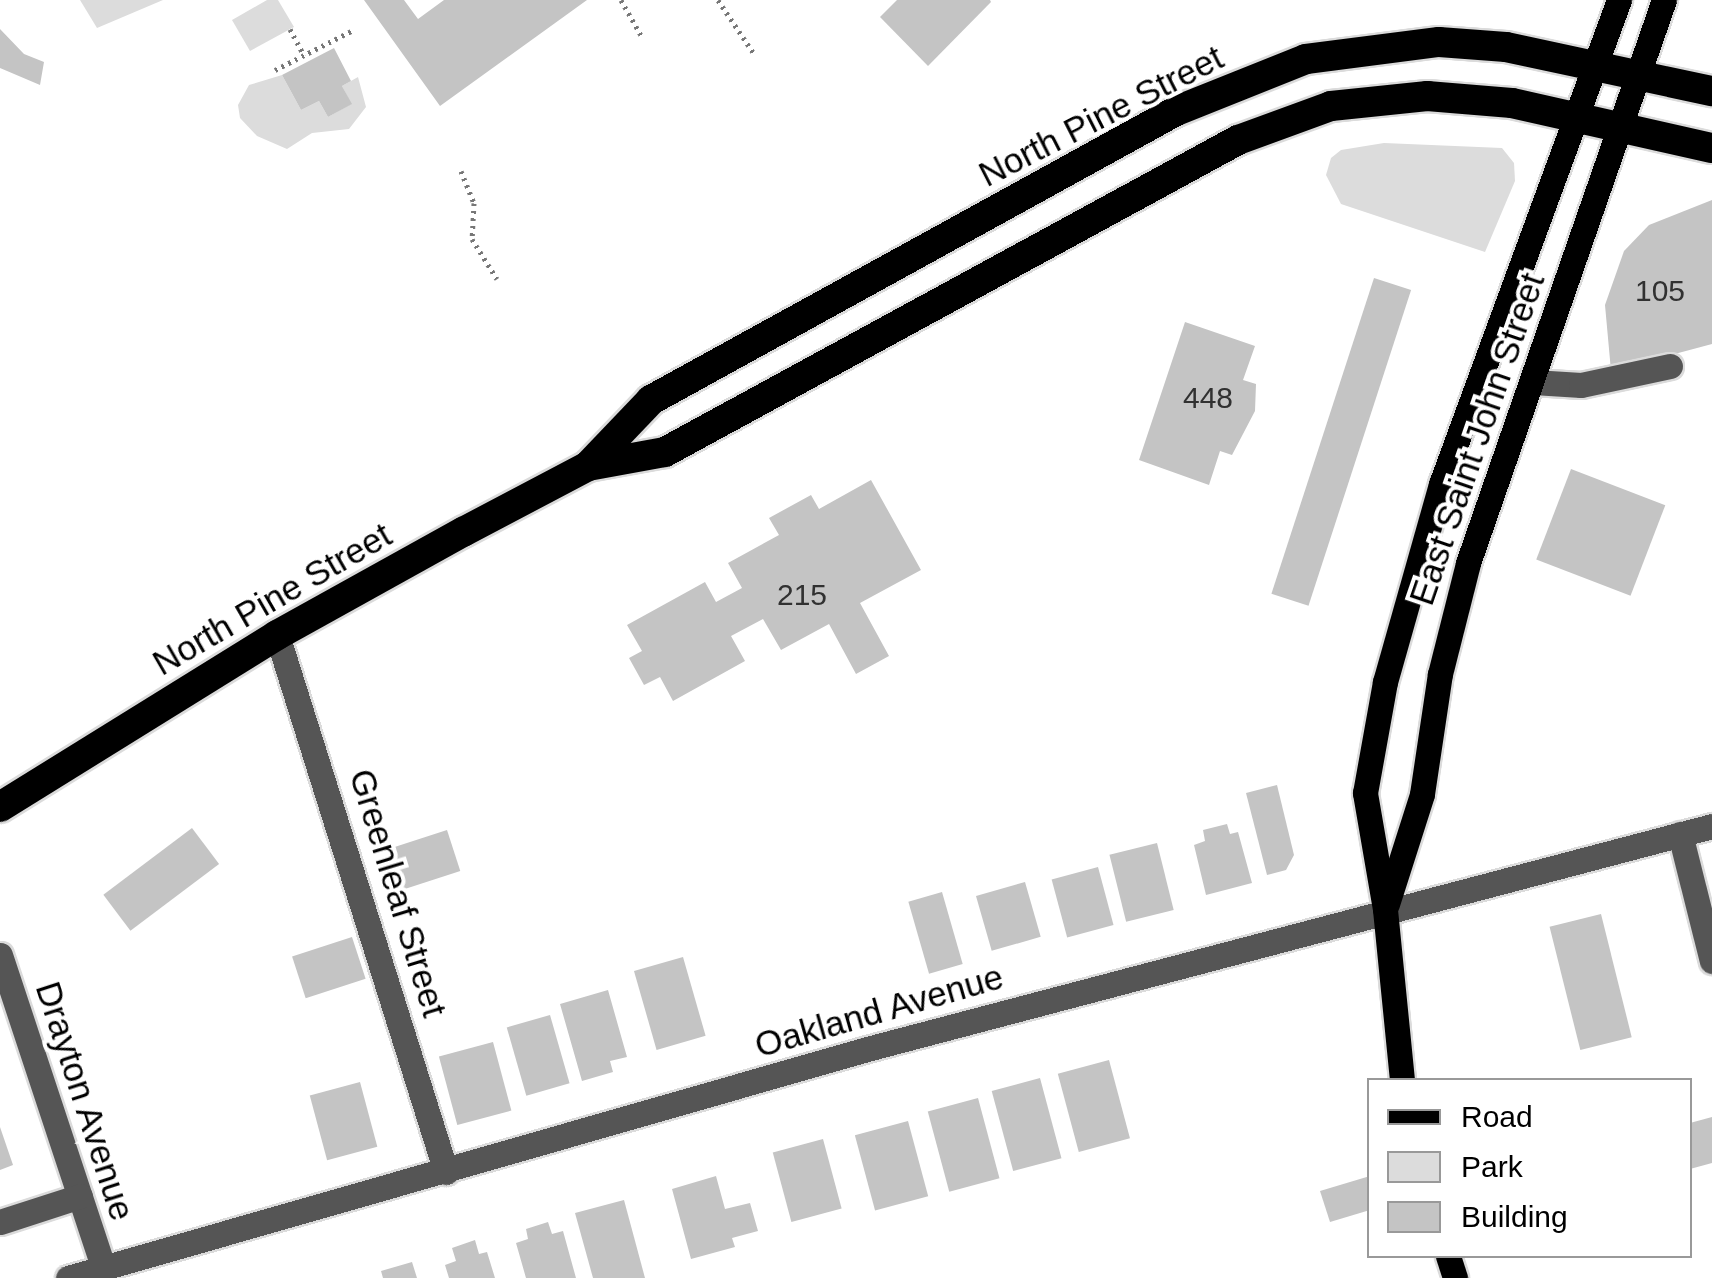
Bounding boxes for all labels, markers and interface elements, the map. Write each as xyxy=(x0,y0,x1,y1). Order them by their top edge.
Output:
street label: North Pine Street xyxy=(972,36,1230,196)
street label: East Saint John Street xyxy=(1400,268,1554,610)
house number: 105 xyxy=(1635,273,1685,309)
house number: 448 xyxy=(1183,380,1233,416)
street label: North Pine Street xyxy=(145,514,399,684)
house number: 215 xyxy=(777,577,827,613)
street label: Greenleaf Street xyxy=(340,764,456,1022)
street label: Oakland Avenue xyxy=(749,955,1009,1067)
street label: Drayton Avenue xyxy=(26,975,144,1227)
legend xyxy=(1367,1078,1692,1258)
text: Road xyxy=(1461,1100,1533,1133)
text: Park xyxy=(1461,1150,1523,1183)
text: Building xyxy=(1461,1200,1568,1233)

